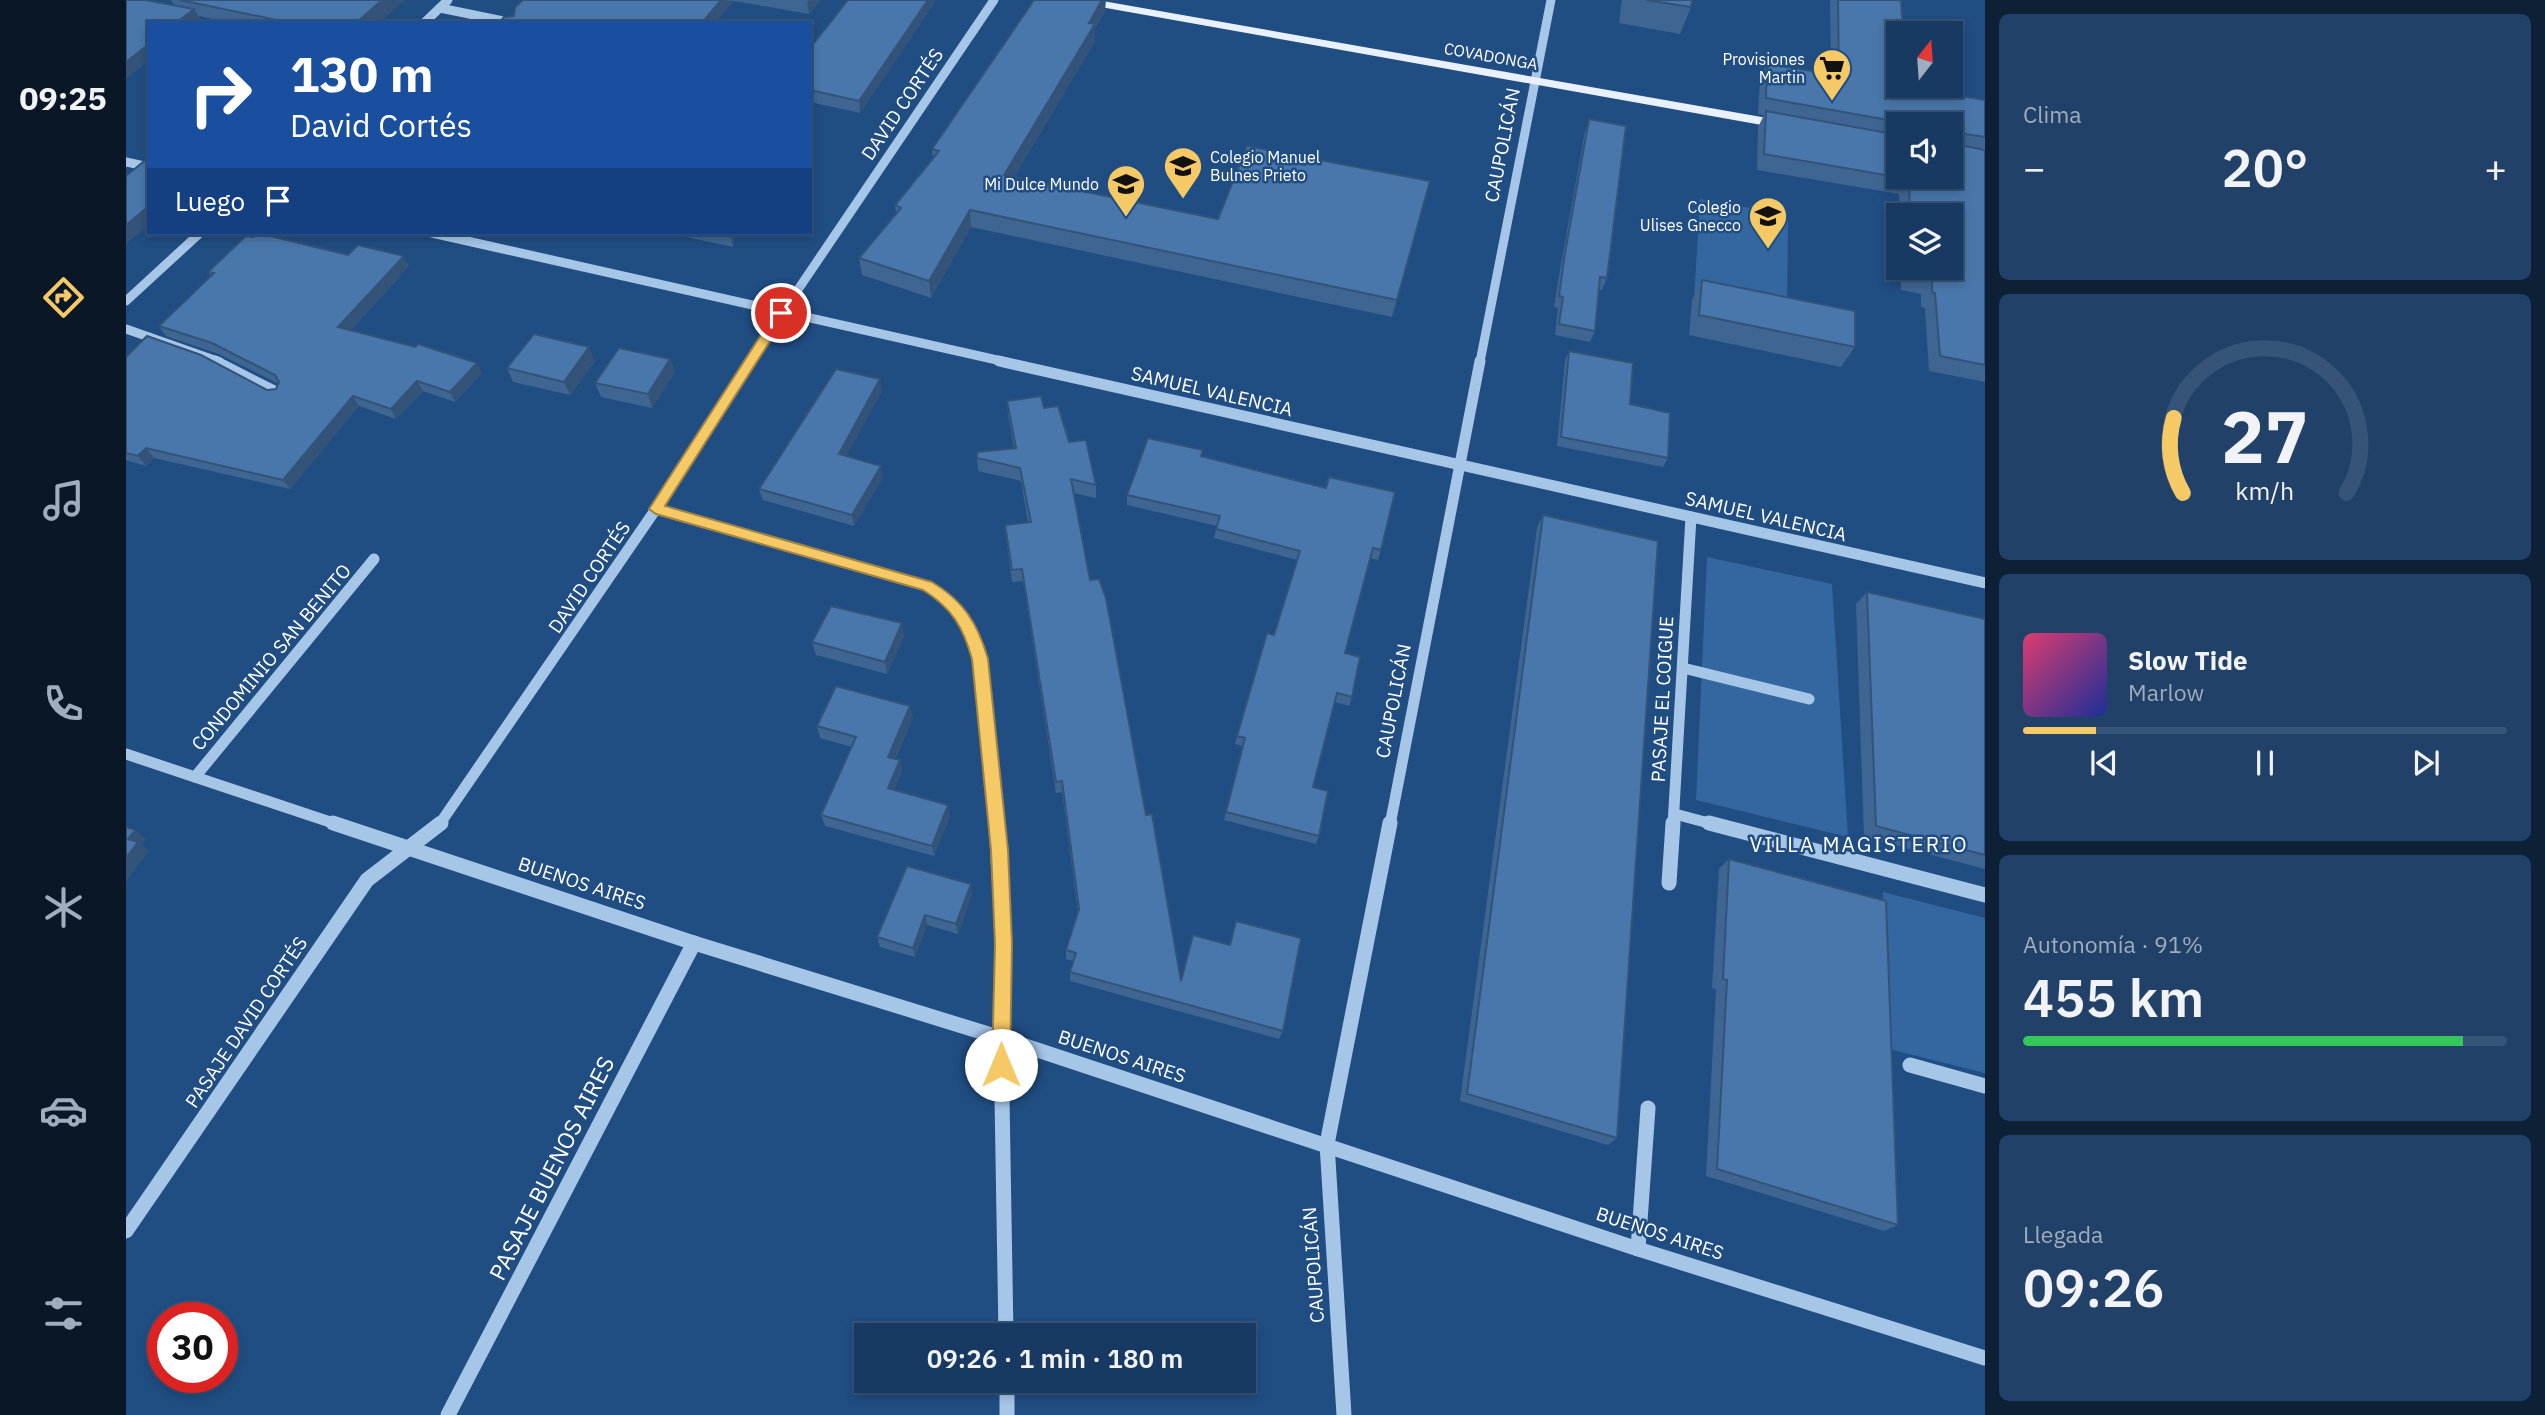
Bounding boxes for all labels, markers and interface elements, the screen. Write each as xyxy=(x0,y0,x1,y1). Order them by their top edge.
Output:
north arrow xyxy=(1886,21,1964,98)
map controls xyxy=(1886,21,1963,280)
street label: COVADONGA xyxy=(1443,38,1539,74)
text: 130 m xyxy=(290,42,434,105)
street label: DAVID CORTÉS xyxy=(856,43,948,165)
supermarket icon: Provisiones Martin xyxy=(1811,47,1853,102)
icon: right xyxy=(175,49,266,140)
place label: Provisiones Martin xyxy=(1723,49,1805,87)
text: 09:25 xyxy=(19,77,107,119)
street label: CAUPOLICÁN xyxy=(1479,86,1525,204)
text: Clima xyxy=(2023,99,2082,129)
text: David Cortés xyxy=(290,104,472,146)
button: sound xyxy=(1886,112,1963,189)
text: 20° xyxy=(2222,134,2308,201)
text: − xyxy=(2023,143,2046,192)
text: + xyxy=(2484,143,2507,192)
school or university icon: Colegio Manuel Bulnes Prieto xyxy=(1162,145,1204,200)
place label: Colegio Manuel Bulnes Prieto xyxy=(1210,147,1320,185)
school or university icon: Mi Dulce Mundo xyxy=(1105,163,1147,218)
place label: Mi Dulce Mundo xyxy=(984,174,1099,194)
icon: arrive xyxy=(259,182,297,220)
text: Luego xyxy=(175,184,245,218)
school or university icon: Colegio Ulises Gnecco xyxy=(1747,195,1789,250)
place label: Colegio Ulises Gnecco xyxy=(1640,197,1741,235)
button: layers xyxy=(1886,203,1963,280)
icon: directions xyxy=(39,273,88,322)
pin xyxy=(751,283,811,343)
icon: arrive xyxy=(762,294,800,332)
street label: SAMUEL VALENCIA xyxy=(1129,361,1295,421)
text: 27 xyxy=(2221,389,2309,484)
text: km/h xyxy=(2236,474,2294,507)
icon: music xyxy=(39,476,88,525)
street label: SAMUEL VALENCIA xyxy=(1683,486,1849,546)
street label: DAVID CORTÉS xyxy=(543,516,635,638)
street label: CONDOMINIO SAN BENITO xyxy=(186,559,356,755)
street label: PASAJE EL COIGUE xyxy=(1646,615,1678,783)
street label: CAUPOLICÁN xyxy=(1370,642,1416,760)
text: Slow Tide xyxy=(2128,643,2248,677)
text: Marlow xyxy=(2128,677,2204,707)
icon: phone xyxy=(39,679,88,728)
icon: previous xyxy=(2085,744,2123,782)
icon: pause xyxy=(2246,744,2284,782)
icon: next xyxy=(2407,744,2445,782)
district label: VILLA MAGISTERIO xyxy=(1749,830,1969,858)
street label: BUENOS AIRES xyxy=(515,851,649,915)
icon: climate xyxy=(39,883,88,932)
text: Autonomía · 91% xyxy=(2023,929,2203,959)
street label: PASAJE DAVID CORTÉS xyxy=(180,932,312,1112)
text: 455 km xyxy=(2023,964,2204,1031)
street label: BUENOS AIRES xyxy=(1055,1024,1189,1088)
position arrow xyxy=(964,1028,1038,1102)
street label: PASAJE BUENOS AIRES xyxy=(482,1051,620,1285)
icon: car xyxy=(39,1086,88,1135)
street label: BUENOS AIRES xyxy=(1593,1201,1727,1265)
street label: CAUPOLICÁN xyxy=(1297,1206,1329,1324)
text: Llegada xyxy=(2023,1219,2103,1249)
text: 09:26 xyxy=(2023,1254,2164,1321)
icon: filters xyxy=(39,1289,88,1338)
speed limit sign: 30 xyxy=(147,1302,238,1393)
text: 09:26 · 1 min · 180 m xyxy=(927,1341,1183,1375)

